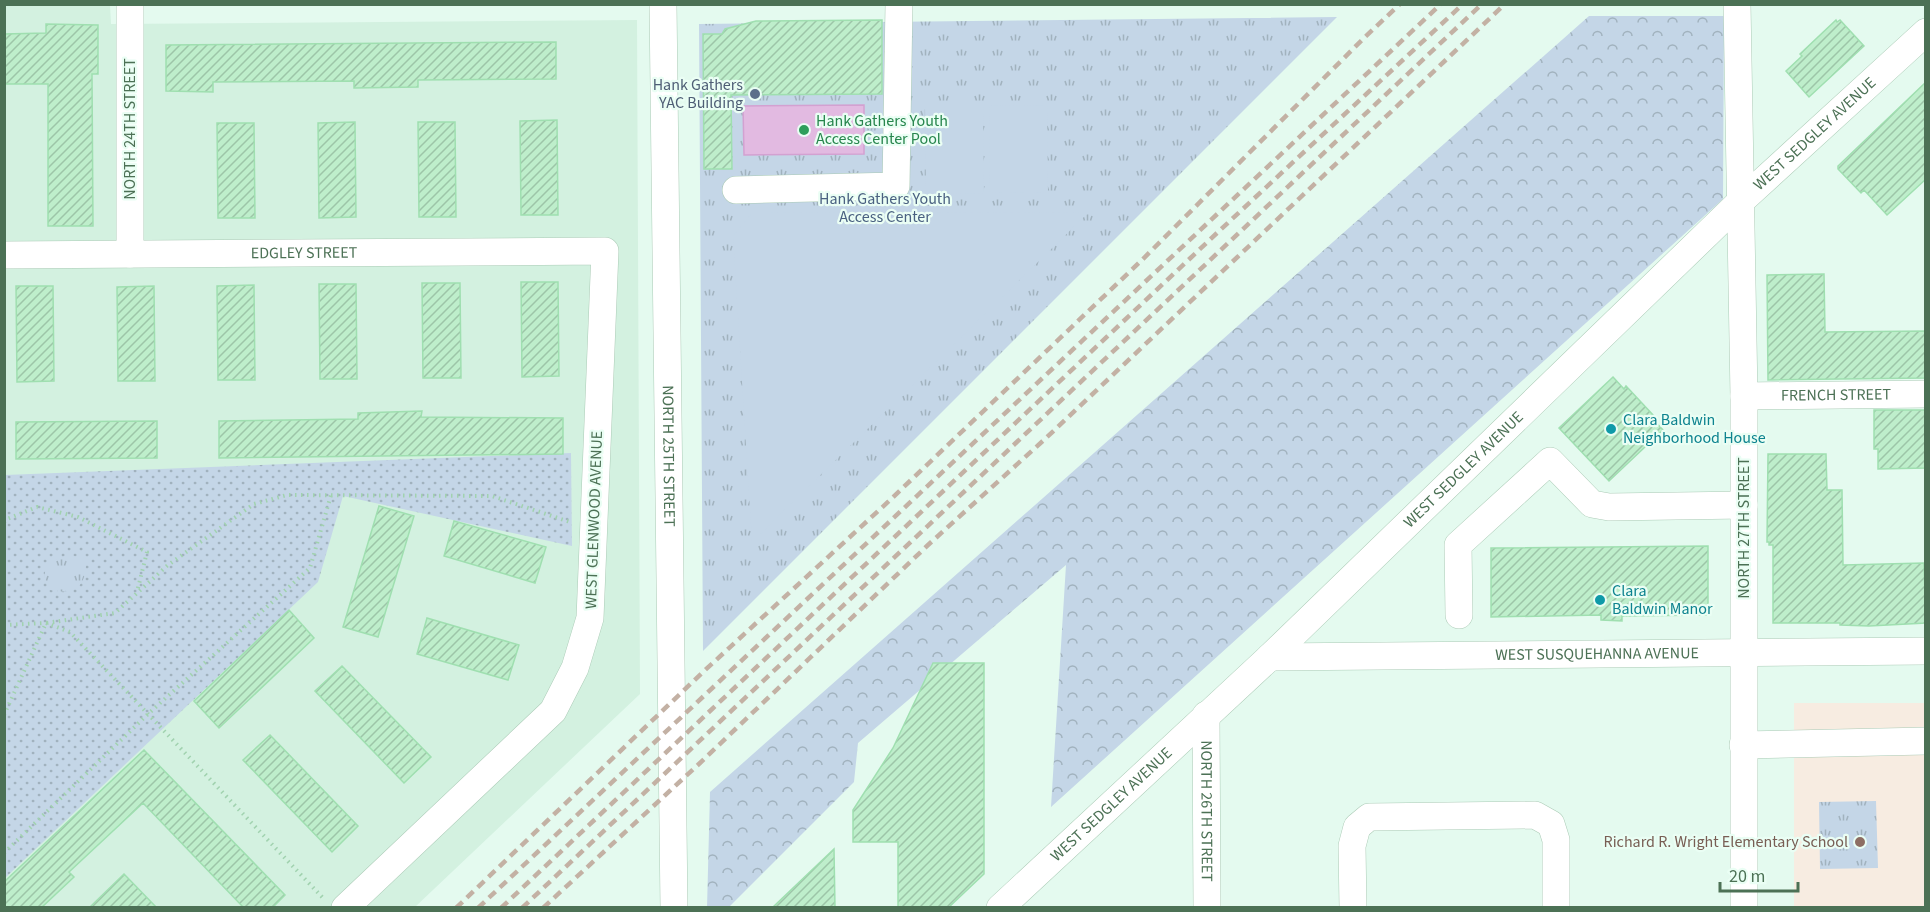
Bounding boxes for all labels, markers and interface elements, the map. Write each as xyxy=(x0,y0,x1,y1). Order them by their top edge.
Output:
street label: NORTH 24TH STREET xyxy=(119,58,141,200)
street label: WEST SEDGLEY AVENUE xyxy=(1749,72,1881,196)
place label: Hank Gathers YAC Building xyxy=(653,74,743,114)
marker: Hank Gathers YAC Building xyxy=(748,87,762,101)
place label: Hank Gathers Youth Access Center Pool xyxy=(816,110,948,150)
marker: Hank Gathers Youth Access Center Pool xyxy=(797,123,811,137)
park label: Hank Gathers Youth Access Center xyxy=(819,188,951,228)
street label: EDGLEY STREET xyxy=(251,242,358,264)
street label: FRENCH STREET xyxy=(1781,383,1892,407)
street label: NORTH 25TH STREET xyxy=(657,385,680,527)
street label: WEST SEDGLEY AVENUE xyxy=(1399,406,1528,533)
place label: Clara Baldwin Neighborhood House xyxy=(1623,409,1766,449)
marker: Clara Baldwin Neighborhood House xyxy=(1604,422,1618,436)
street label: WEST GLENWOOD AVENUE xyxy=(580,430,608,610)
street label: NORTH 27TH STREET xyxy=(1733,457,1755,599)
place label: Clara Baldwin Manor xyxy=(1612,580,1713,620)
marker: Clara Baldwin Manor xyxy=(1593,593,1607,607)
street label: WEST SUSQUEHANNA AVENUE xyxy=(1495,642,1699,666)
street label: NORTH 26TH STREET xyxy=(1195,740,1218,882)
street label: WEST SEDGLEY AVENUE xyxy=(1046,742,1177,867)
place label: Richard R. Wright Elementary School xyxy=(1604,831,1848,853)
marker: Richard R. Wright Elementary School xyxy=(1853,835,1867,849)
scale bar xyxy=(1720,855,1798,893)
text: 20 m xyxy=(1729,864,1765,889)

